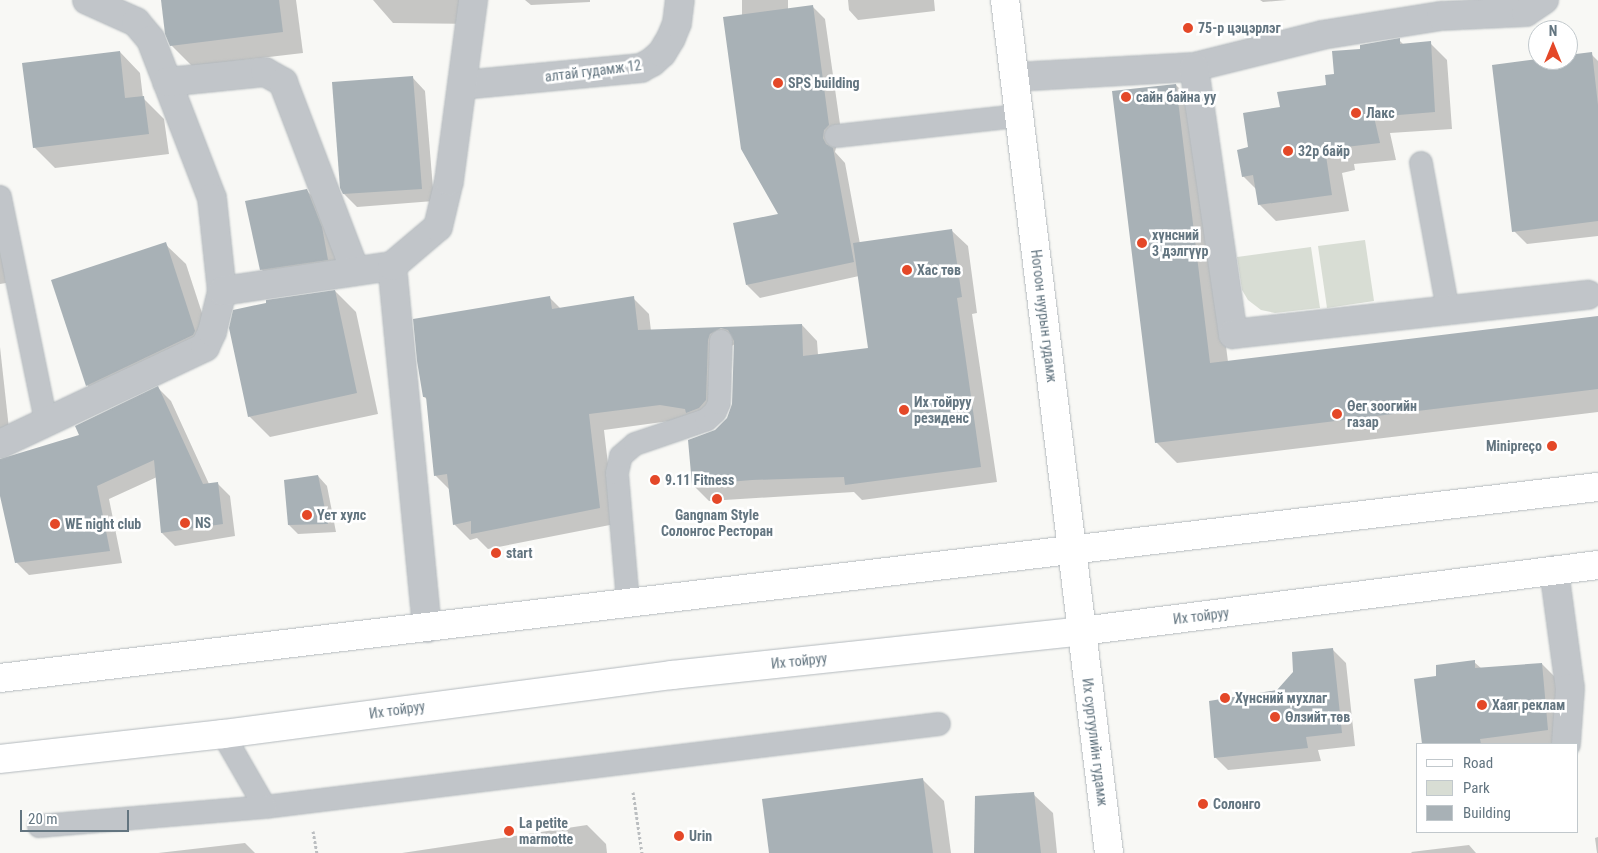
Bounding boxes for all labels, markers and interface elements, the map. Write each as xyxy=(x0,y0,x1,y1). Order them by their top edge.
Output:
place label: 75-р цэцэрлэг xyxy=(1198,20,1281,36)
north arrow xyxy=(1528,20,1578,70)
marker: 75-р цэцэрлэг xyxy=(1182,22,1194,34)
text: N xyxy=(1549,23,1557,39)
street label: алтай гудамж 12 xyxy=(544,57,642,85)
place label: SPS building xyxy=(788,75,860,91)
marker: SPS building xyxy=(772,77,784,89)
place label: сайн байна уу xyxy=(1136,89,1216,105)
marker: сайн байна уу xyxy=(1120,91,1132,103)
place label: Лакс xyxy=(1366,105,1395,121)
marker: Лакс xyxy=(1350,107,1362,119)
place label: 32р байр xyxy=(1298,143,1350,159)
marker: 32р байр xyxy=(1282,145,1294,157)
place label: хүнсний 3 дэлгүүр xyxy=(1152,227,1208,260)
marker: хүнсний 3 дэлгүүр xyxy=(1136,237,1148,249)
street label: Ногоон нуурын гудамж xyxy=(1028,249,1060,383)
place label: Хас төв xyxy=(917,262,961,278)
marker: Хас төв xyxy=(901,264,913,276)
place label: Их тойруу резиденс xyxy=(914,394,971,427)
place label: Өег зоогийн газар xyxy=(1347,398,1417,431)
marker: Их тойруу резиденс xyxy=(898,404,910,416)
marker: Өег зоогийн газар xyxy=(1331,408,1343,420)
place label: Minipreço xyxy=(1486,438,1542,454)
marker: Minipreço xyxy=(1546,440,1558,452)
place label: 9.11 Fitness xyxy=(665,472,734,488)
marker: 9.11 Fitness xyxy=(649,474,661,486)
marker: Gangnam Style Cолонгос Pесторан xyxy=(711,493,723,505)
place label: Үет хулс xyxy=(317,507,366,523)
place label: Gangnam Style Cолонгос Pесторан xyxy=(661,507,773,540)
marker: Үет хулс xyxy=(301,509,313,521)
place label: NS xyxy=(195,515,211,531)
place label: WE night club xyxy=(65,516,141,532)
marker: NS xyxy=(179,517,191,529)
marker: WE night club xyxy=(49,518,61,530)
place label: start xyxy=(506,545,533,561)
marker: start xyxy=(490,547,502,559)
street label: Их тойруу xyxy=(1172,604,1230,628)
street label: Их тойруу xyxy=(770,650,828,672)
street label: Их сургуулийн гудамж xyxy=(1079,677,1111,807)
place label: Хүнсний мухлаг xyxy=(1235,690,1327,706)
marker: Хүнсний мухлаг xyxy=(1219,692,1231,704)
place label: Хаяг реклам xyxy=(1492,697,1565,713)
street label: Их тойруу xyxy=(368,698,426,722)
marker: Хаяг реклам xyxy=(1476,699,1488,711)
place label: Өлзийт төв xyxy=(1285,709,1350,725)
marker: Өлзийт төв xyxy=(1269,711,1281,723)
legend xyxy=(1416,743,1578,833)
text: Road xyxy=(1463,754,1493,772)
text: Park xyxy=(1463,779,1490,797)
place label: Солонго xyxy=(1213,796,1261,812)
marker: Солонго xyxy=(1197,798,1209,810)
scale bar xyxy=(22,800,131,832)
text: Building xyxy=(1463,804,1511,822)
text: 20 m xyxy=(28,810,58,828)
place label: La petite marmotte xyxy=(519,815,573,848)
marker: La petite marmotte xyxy=(503,825,515,837)
place label: Urin xyxy=(689,828,712,844)
marker: Urin xyxy=(673,830,685,842)

